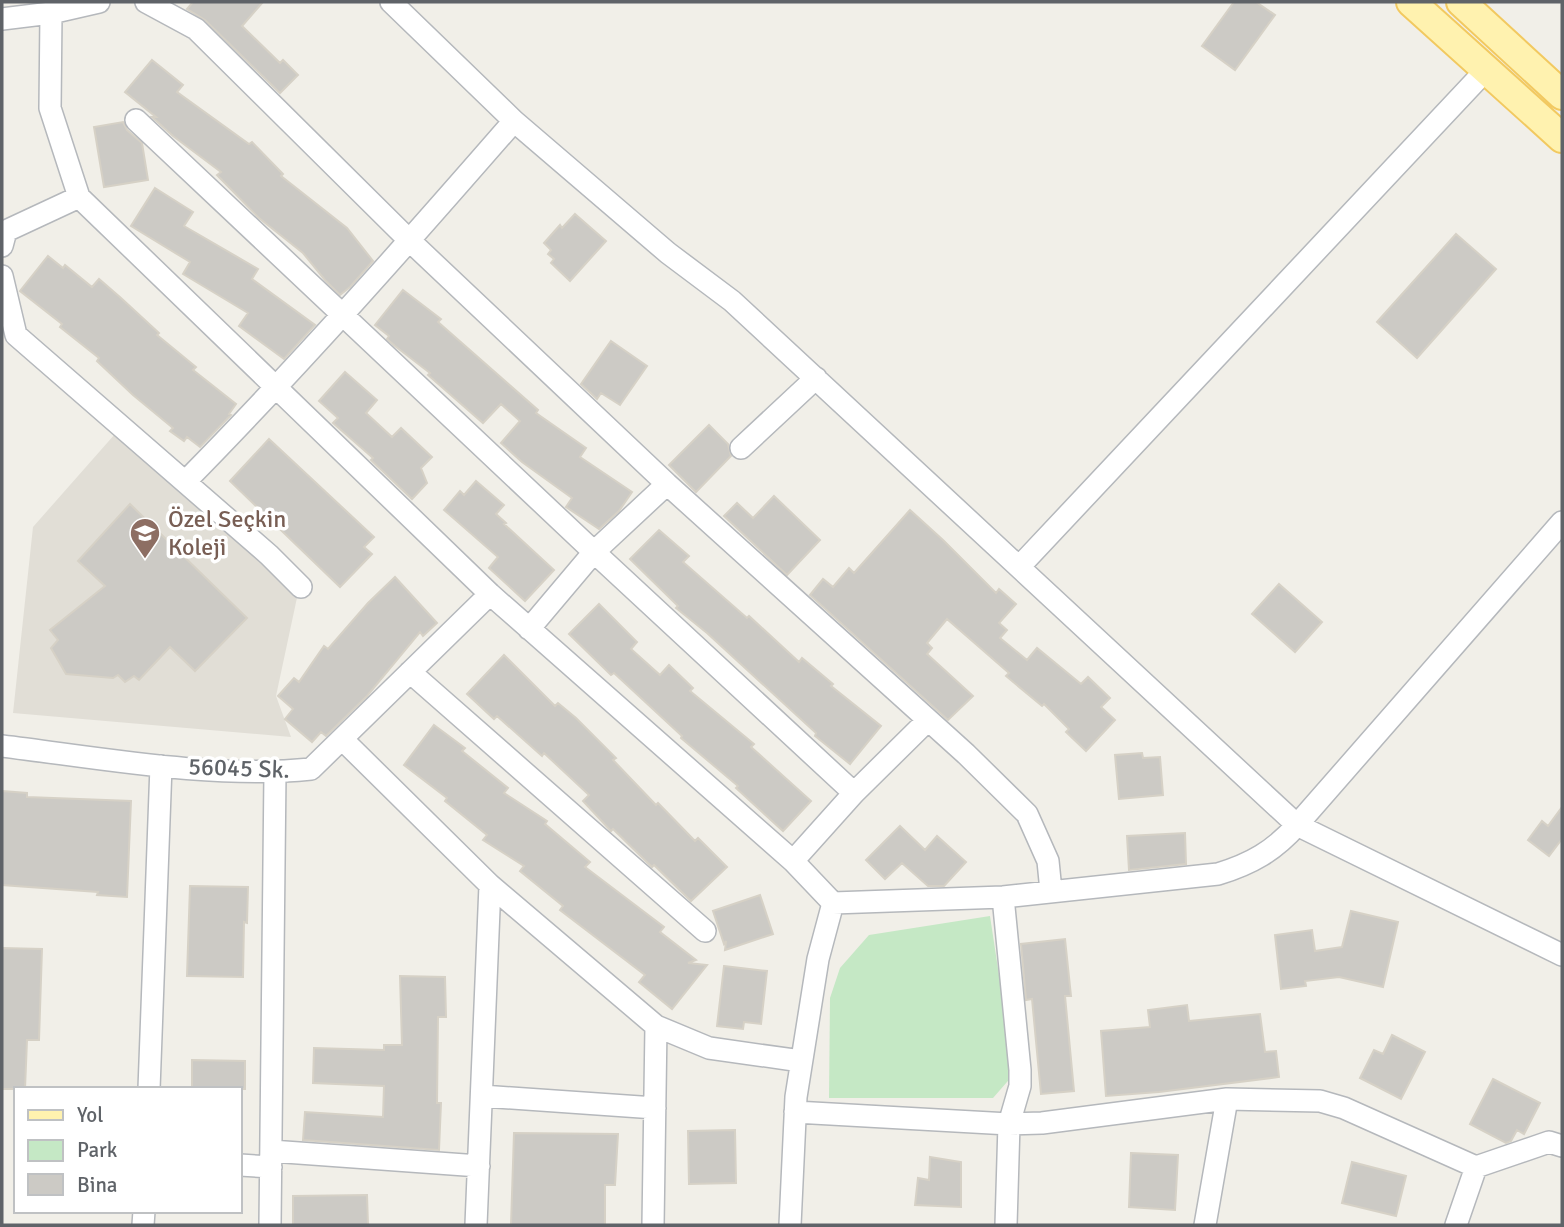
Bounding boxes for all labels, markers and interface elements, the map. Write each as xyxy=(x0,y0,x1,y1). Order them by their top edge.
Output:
place label: Özel Seçkin Koleji xyxy=(168,504,286,562)
school or university icon: Özel Seçkin Koleji xyxy=(128,516,162,560)
street label: 56045 Sk. xyxy=(188,751,290,785)
legend xyxy=(14,1087,242,1213)
text: Yol xyxy=(77,1102,103,1128)
text: Park xyxy=(77,1137,118,1163)
text: Bina xyxy=(77,1172,118,1198)

